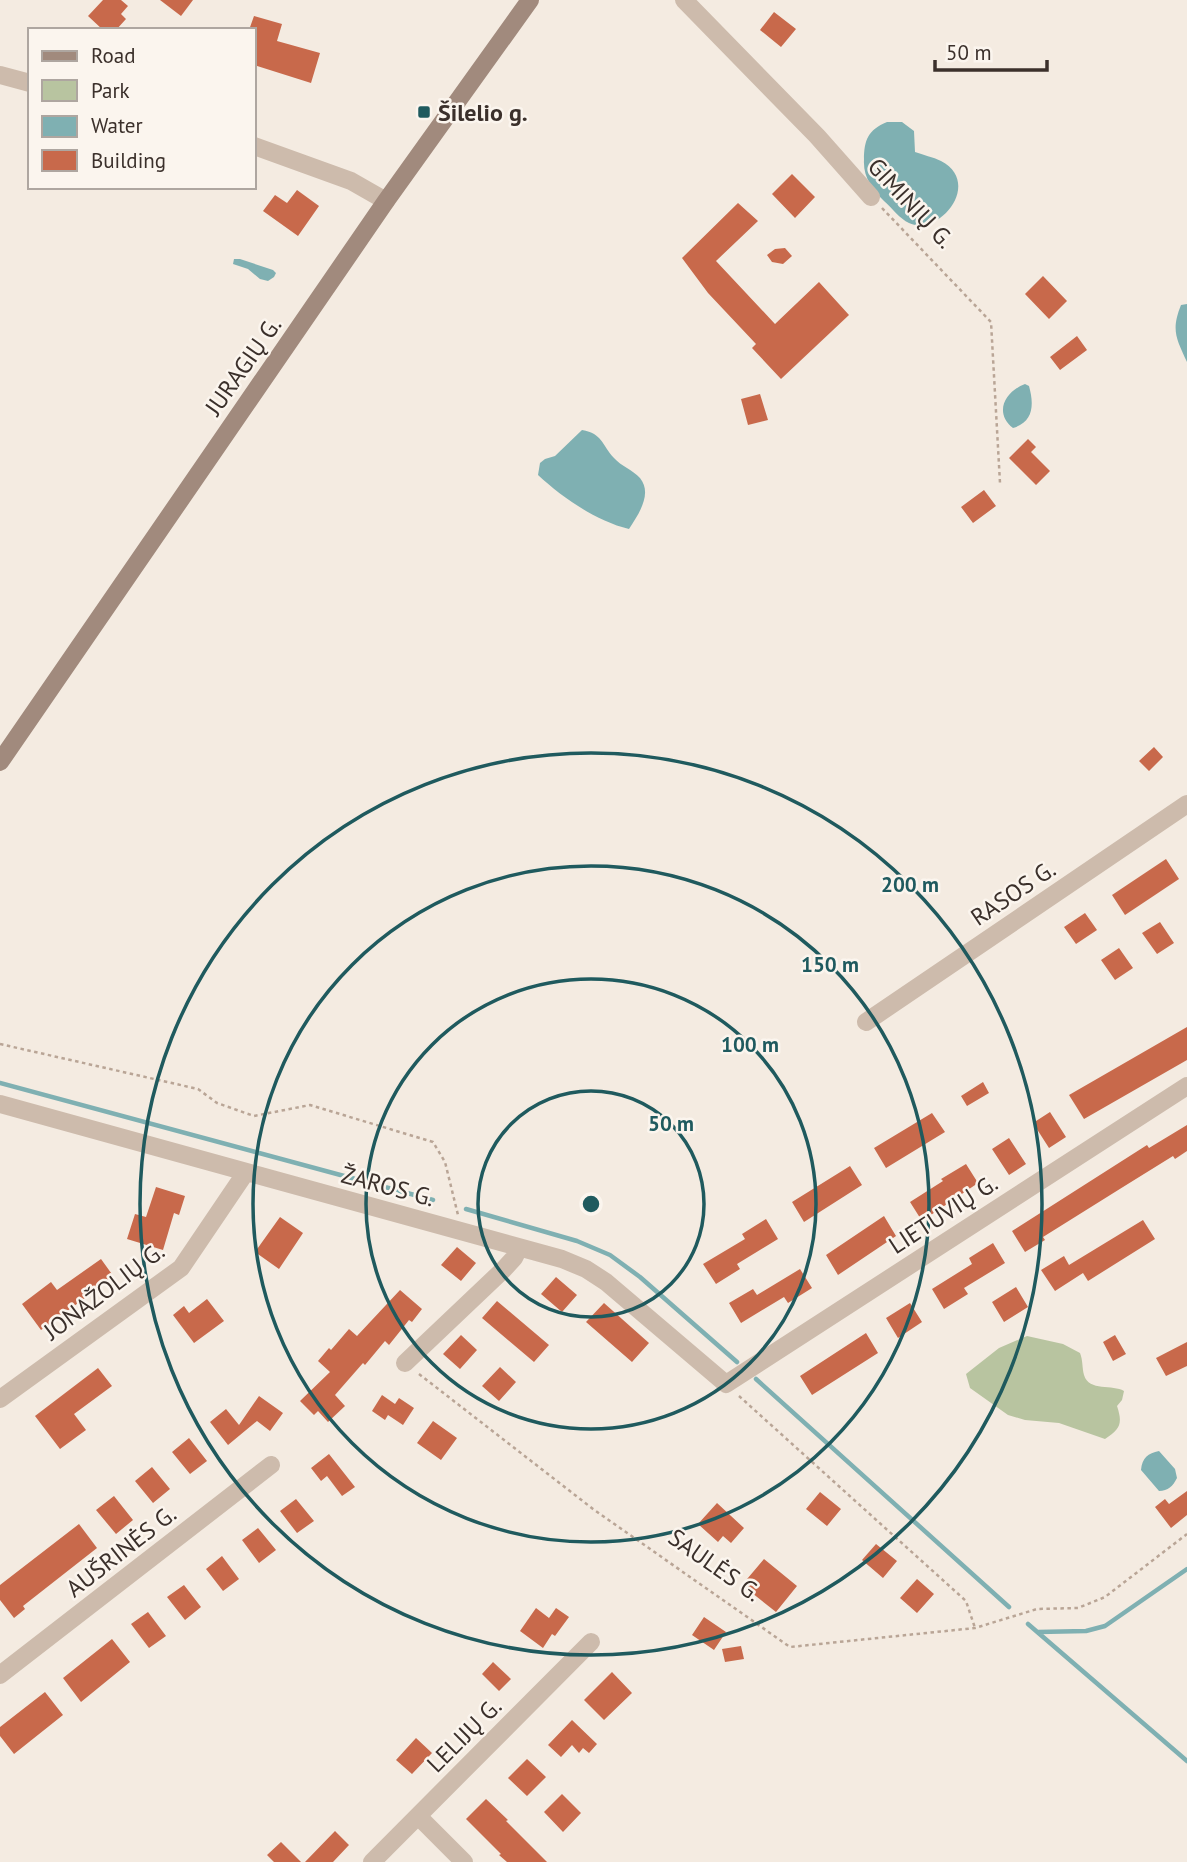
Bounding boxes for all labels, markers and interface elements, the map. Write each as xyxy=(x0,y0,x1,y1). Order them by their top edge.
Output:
legend xyxy=(28,28,256,189)
scale bar xyxy=(935,28,1047,72)
text: 50 m xyxy=(946,39,992,66)
text: Road xyxy=(91,42,135,69)
text: Park xyxy=(91,77,130,104)
place label: Šilelio g. xyxy=(438,97,528,128)
marker: Šilelio g. xyxy=(416,104,432,120)
text: Water xyxy=(91,112,143,139)
text: Building xyxy=(91,147,166,174)
street label: GIMINIŲ G. xyxy=(861,151,961,255)
street label: JURAGIŲ G. xyxy=(197,311,288,422)
street label: RASOS G. xyxy=(965,853,1061,933)
text: 200 m xyxy=(881,871,939,898)
text: 150 m xyxy=(801,951,859,978)
text: 100 m xyxy=(721,1031,779,1058)
text: 50 m xyxy=(648,1110,694,1137)
street label: ŽAROS G. xyxy=(338,1159,438,1213)
street label: LIETUVIŲ G. xyxy=(883,1167,1003,1261)
centre of rings xyxy=(579,1192,603,1216)
street label: JONAŽOLIŲ G. xyxy=(37,1235,171,1347)
street label: AUŠRINĖS G. xyxy=(60,1498,182,1604)
street label: SAULĖS G. xyxy=(662,1522,768,1608)
street label: LELIJŲ G. xyxy=(420,1691,508,1779)

